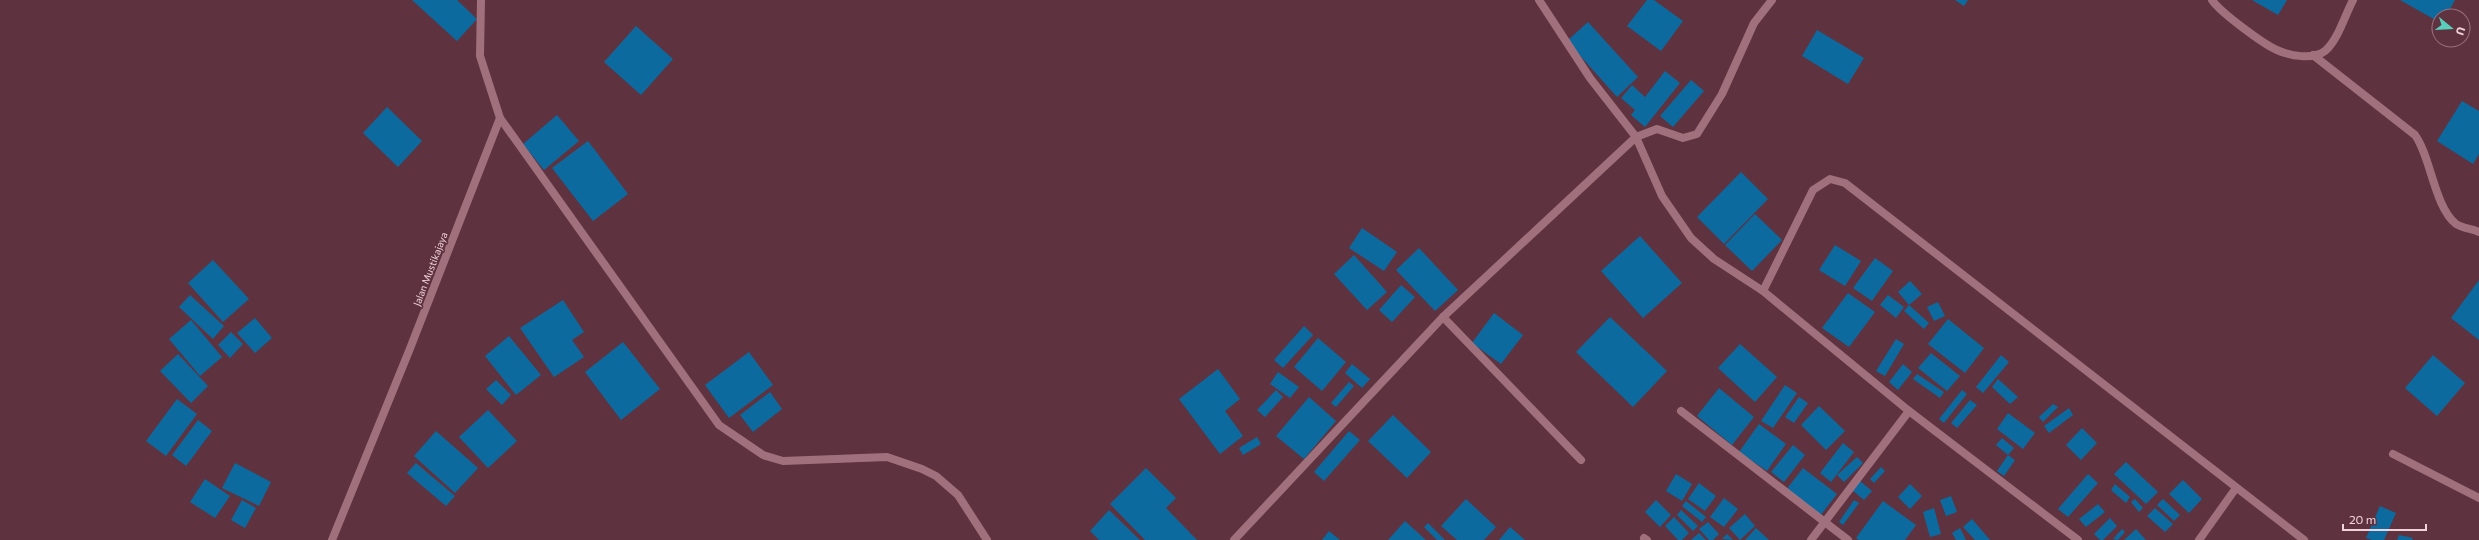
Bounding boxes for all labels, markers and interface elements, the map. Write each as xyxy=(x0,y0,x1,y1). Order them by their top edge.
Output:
north arrow xyxy=(2431,8,2471,48)
text: U xyxy=(2454,25,2468,37)
street label: Jalan Mustikajaya xyxy=(410,230,450,308)
scale bar xyxy=(2343,506,2426,532)
text: 20 m xyxy=(2349,512,2376,526)

